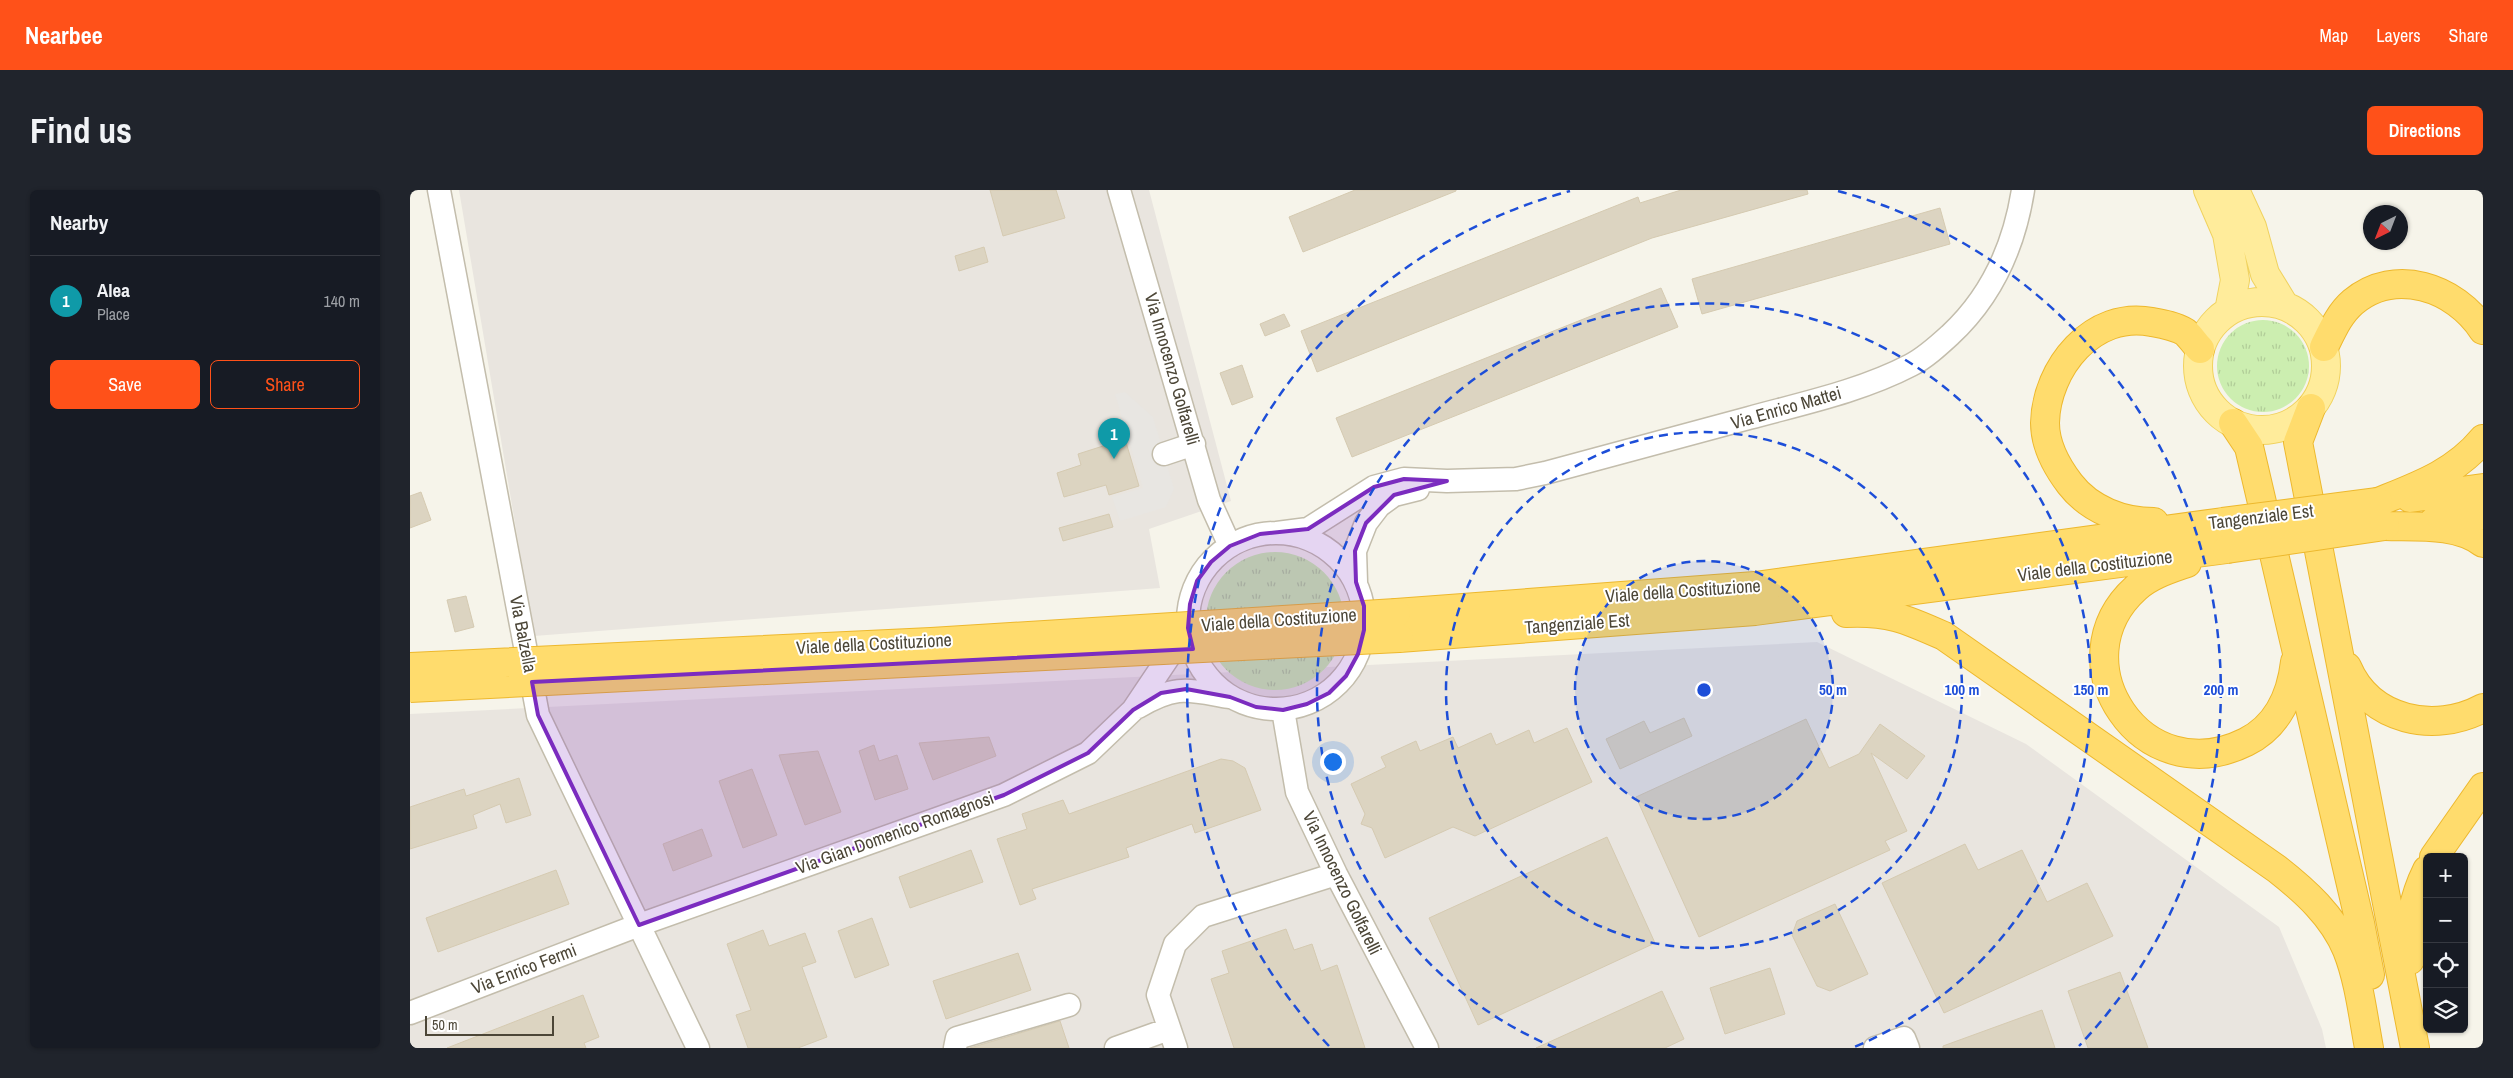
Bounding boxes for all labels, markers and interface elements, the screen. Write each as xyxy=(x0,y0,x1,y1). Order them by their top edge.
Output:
text: Nearbee xyxy=(25,19,103,51)
text: Map xyxy=(2320,23,2348,48)
text: Layers xyxy=(2376,23,2421,48)
text: Share xyxy=(2449,23,2488,48)
button: Directions xyxy=(2367,106,2483,155)
text: Find us xyxy=(30,107,132,154)
north arrow xyxy=(2363,205,2408,250)
text: Nearby xyxy=(50,208,108,237)
text: Alea xyxy=(97,277,130,303)
text: 1 xyxy=(62,290,70,312)
text: 140 m xyxy=(324,290,360,312)
street label: Via Innocenzo Golfarelli xyxy=(1139,290,1206,448)
text: Place xyxy=(97,303,130,325)
button: Save xyxy=(50,360,200,409)
button: Share xyxy=(210,360,360,409)
street label: Via Enrico Mattei xyxy=(1728,380,1844,435)
pin: 1 xyxy=(1098,418,1130,459)
street label: Tangenziale Est xyxy=(2207,498,2315,535)
street label: Viale della Costituzione xyxy=(2016,544,2174,587)
street label: Viale della Costituzione xyxy=(1604,573,1761,608)
street label: Via Balzella xyxy=(504,593,543,674)
street label: Viale della Costituzione xyxy=(1200,602,1357,637)
street label: Tangenziale Est xyxy=(1524,607,1630,640)
street label: Viale della Costituzione xyxy=(796,627,952,660)
text: 50 m xyxy=(1819,679,1847,700)
text: 100 m xyxy=(1945,679,1979,700)
text: 150 m xyxy=(2074,679,2108,700)
text: 200 m xyxy=(2204,679,2238,700)
centre of rings xyxy=(1695,681,1713,699)
your location xyxy=(1320,749,1346,775)
street label: Via Gian Domenico Romagnosi xyxy=(792,785,997,880)
street label: Via Innocenzo Golfarelli xyxy=(1297,807,1388,959)
map controls xyxy=(2423,853,2468,1033)
button: + xyxy=(2423,853,2468,898)
button: − xyxy=(2423,898,2468,943)
street label: Via Enrico Fermi xyxy=(468,937,580,1000)
button: locate xyxy=(2423,943,2468,988)
button: layers xyxy=(2423,988,2468,1033)
scale bar xyxy=(425,1013,554,1036)
text: 50 m xyxy=(432,1016,458,1034)

